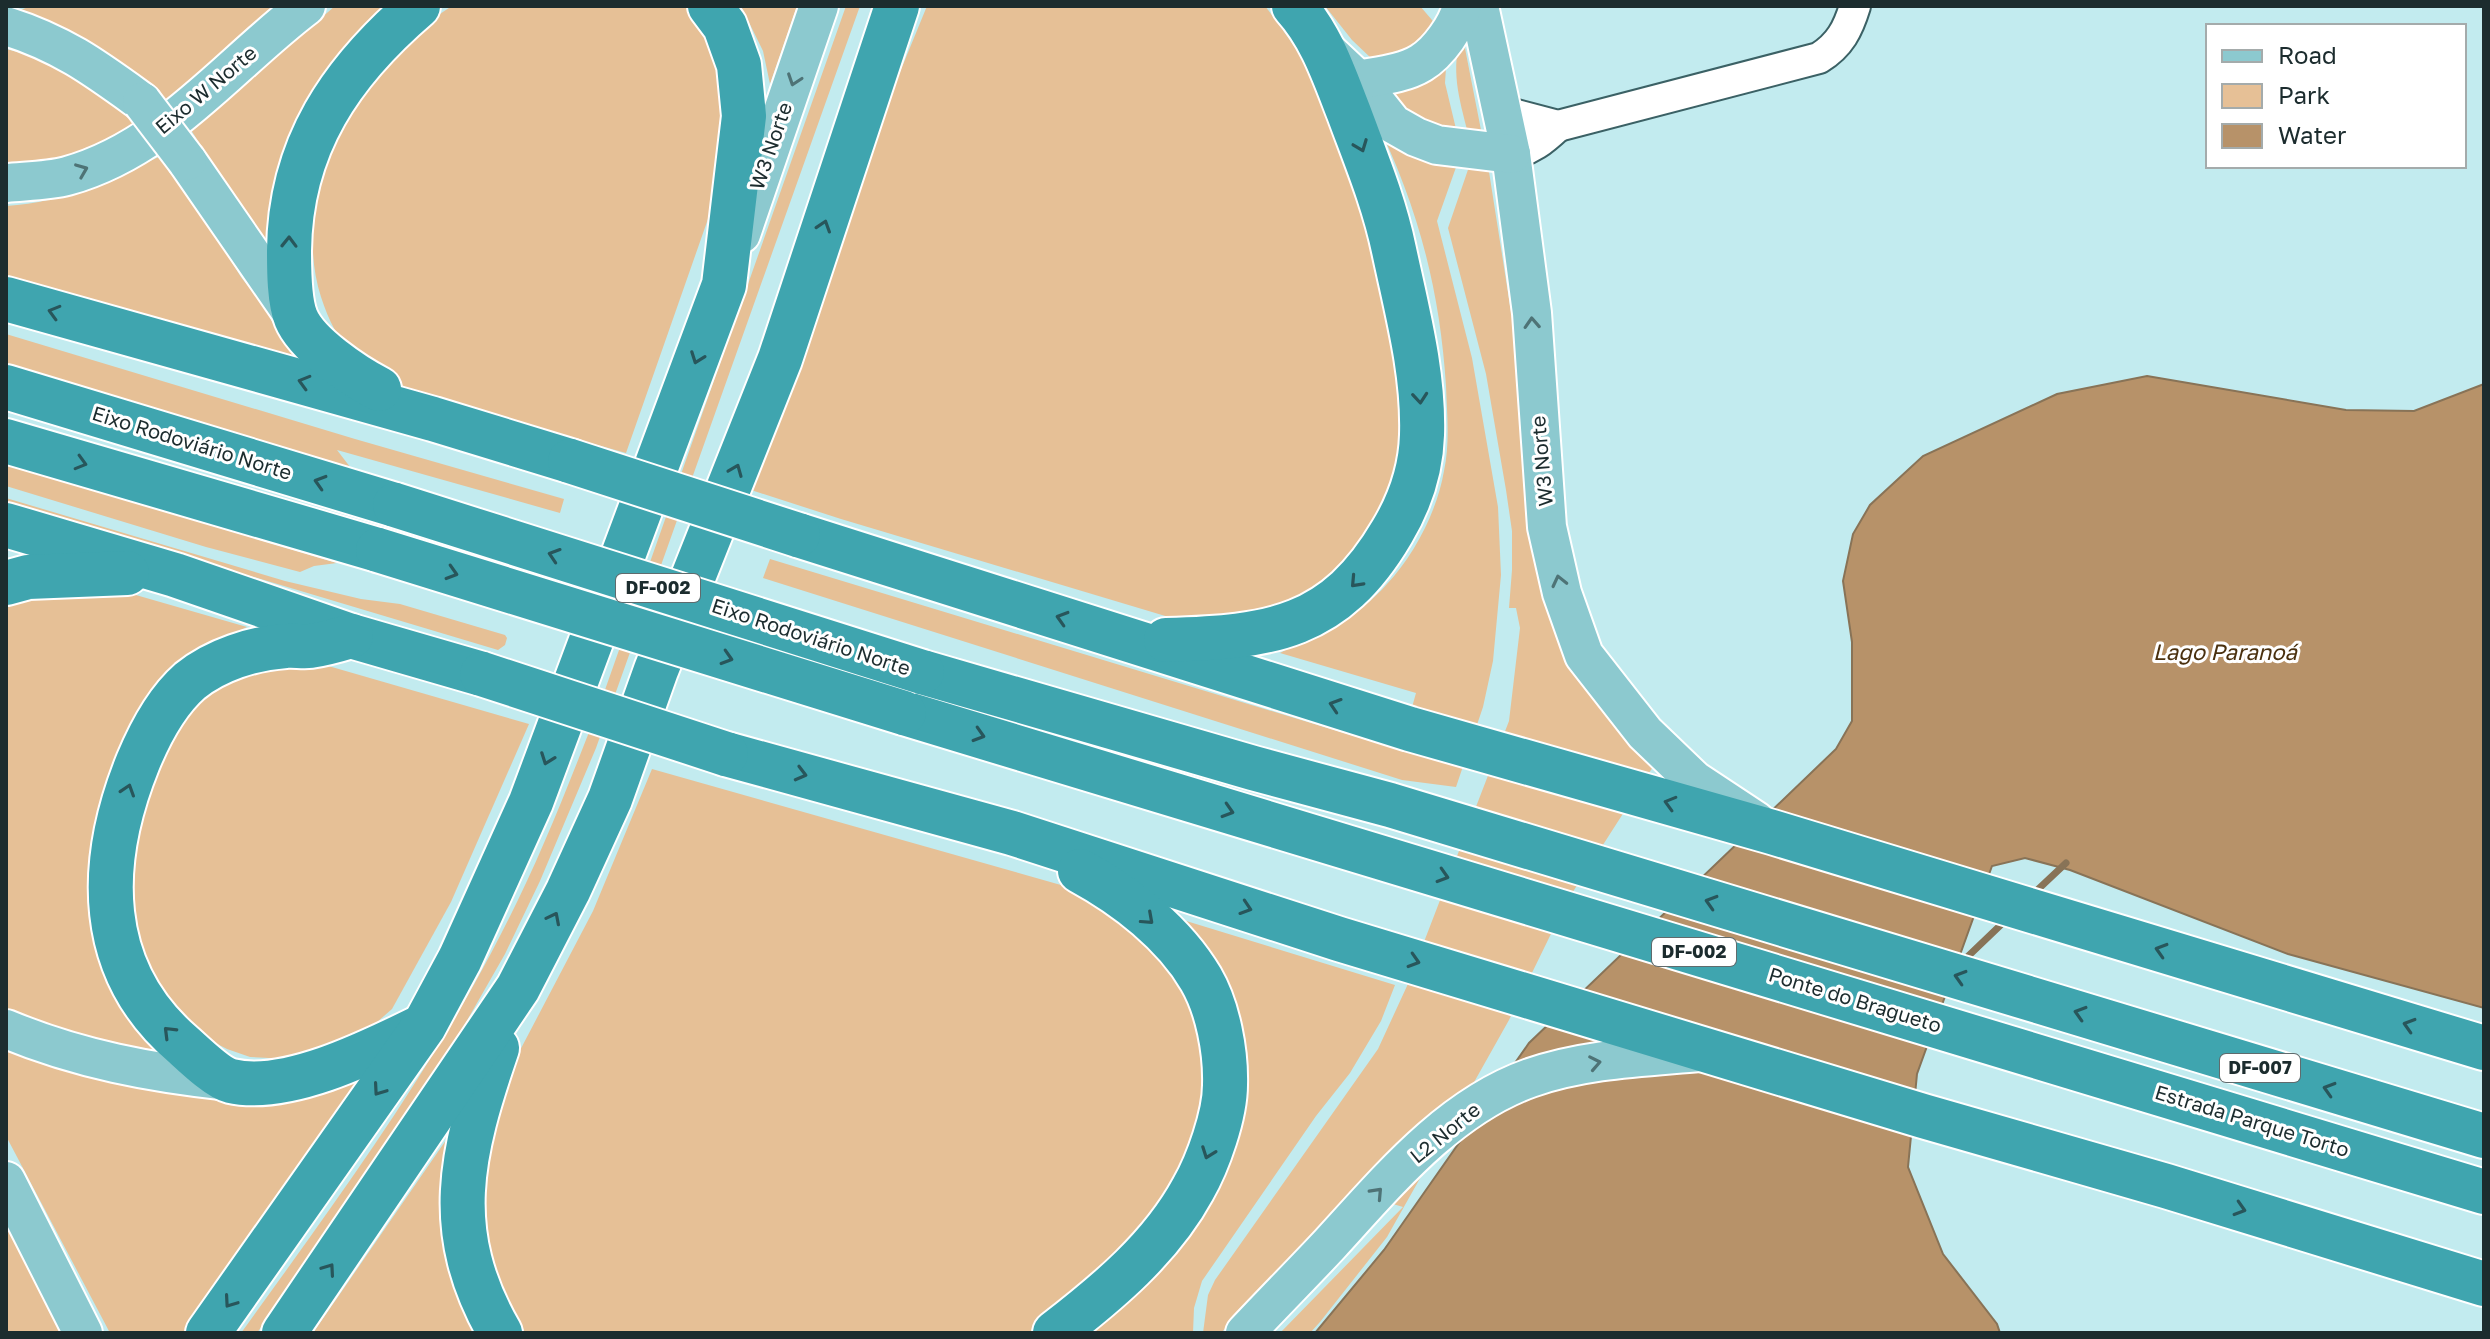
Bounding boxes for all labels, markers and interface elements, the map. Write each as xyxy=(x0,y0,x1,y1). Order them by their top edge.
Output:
legend xyxy=(2206,24,2466,168)
street label: Eixo W Norte xyxy=(150,40,261,138)
text: Road xyxy=(2278,40,2337,69)
one-way arrow xyxy=(787,72,803,86)
text: Park xyxy=(2278,80,2330,109)
street label: W3 Norte xyxy=(744,99,796,193)
text: Water xyxy=(2278,120,2346,149)
one-way arrow xyxy=(1351,138,1368,152)
one-way arrow xyxy=(74,163,88,179)
one-way arrow xyxy=(815,220,831,234)
one-way arrow xyxy=(281,235,298,248)
one-way arrow xyxy=(48,305,62,321)
one-way arrow xyxy=(1524,316,1541,329)
one-way arrow xyxy=(690,350,706,364)
one-way arrow xyxy=(298,375,312,392)
one-way arrow xyxy=(1412,392,1429,405)
street label: Eixo Rodoviário Norte xyxy=(90,400,295,484)
street label: W3 Norte xyxy=(1525,415,1557,507)
one-way arrow xyxy=(73,454,87,470)
one-way arrow xyxy=(726,464,743,478)
one-way arrow xyxy=(314,475,327,491)
one-way arrow xyxy=(548,548,562,564)
one-way arrow xyxy=(445,564,459,580)
one-way arrow xyxy=(1351,573,1366,587)
road number: DF-002 xyxy=(616,574,700,602)
one-way arrow xyxy=(1551,575,1568,589)
street label: Eixo Rodoviário Norte xyxy=(709,593,914,680)
one-way arrow xyxy=(1055,611,1069,627)
water label: Lago Paranoá xyxy=(2153,638,2300,665)
one-way arrow xyxy=(720,649,734,665)
one-way arrow xyxy=(1329,698,1343,714)
one-way arrow xyxy=(972,726,985,742)
one-way arrow xyxy=(540,751,557,765)
one-way arrow xyxy=(793,765,807,782)
one-way arrow xyxy=(119,784,135,797)
one-way arrow xyxy=(1663,796,1677,812)
one-way arrow xyxy=(1220,802,1234,818)
one-way arrow xyxy=(1436,867,1450,883)
one-way arrow xyxy=(1705,895,1719,911)
one-way arrow xyxy=(1238,899,1252,915)
one-way arrow xyxy=(1139,909,1154,924)
one-way arrow xyxy=(544,912,559,927)
road number: DF-002 xyxy=(1652,938,1736,966)
one-way arrow xyxy=(2154,943,2168,959)
one-way arrow xyxy=(1406,952,1420,968)
street label: Ponte do Bragueto xyxy=(1766,961,1944,1037)
one-way arrow xyxy=(1954,970,1968,986)
one-way arrow xyxy=(2074,1006,2088,1022)
one-way arrow xyxy=(2403,1018,2417,1034)
one-way arrow xyxy=(164,1027,178,1041)
road number: DF-007 xyxy=(2220,1054,2300,1082)
one-way arrow xyxy=(1588,1055,1602,1072)
street label: Estrada Parque Torto xyxy=(2152,1079,2352,1161)
one-way arrow xyxy=(374,1081,389,1095)
one-way arrow xyxy=(2323,1082,2336,1098)
street label: L2 Norte xyxy=(1405,1097,1484,1168)
one-way arrow xyxy=(1201,1145,1218,1159)
one-way arrow xyxy=(1368,1188,1383,1202)
one-way arrow xyxy=(2233,1200,2247,1216)
one-way arrow xyxy=(319,1264,334,1278)
one-way arrow xyxy=(225,1294,240,1308)

